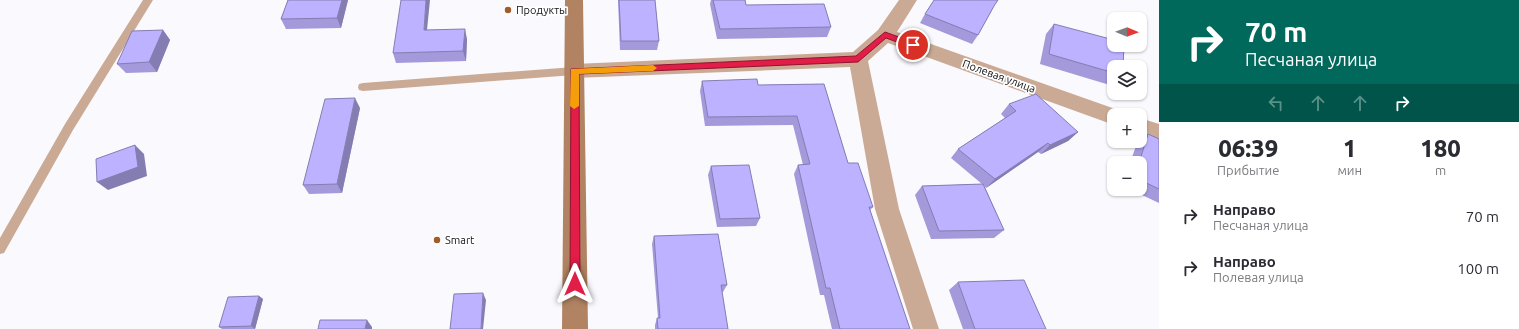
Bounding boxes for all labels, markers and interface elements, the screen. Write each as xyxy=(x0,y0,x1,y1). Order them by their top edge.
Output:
place label: Продукты xyxy=(516,4,567,16)
marker: Продукты xyxy=(503,5,513,15)
north arrow xyxy=(1107,12,1147,52)
map controls xyxy=(1107,12,1147,196)
icon: right xyxy=(1179,16,1231,68)
text: 70 m xyxy=(1245,16,1307,47)
pin xyxy=(896,28,930,62)
icon: arrive xyxy=(902,34,924,56)
text: Песчаная улица xyxy=(1245,49,1377,69)
street label: Полевая улица xyxy=(961,57,1037,95)
button: layers xyxy=(1107,60,1147,100)
icon: left xyxy=(1265,92,1287,114)
icon: ahead xyxy=(1307,92,1329,114)
icon: ahead xyxy=(1349,92,1371,114)
icon: right xyxy=(1391,92,1413,114)
button: + xyxy=(1107,108,1147,148)
text: 06:39 xyxy=(1218,135,1278,162)
text: 1 xyxy=(1343,135,1357,162)
text: 180 xyxy=(1420,135,1461,162)
button: − xyxy=(1107,156,1147,196)
text: Прибытие xyxy=(1217,163,1279,177)
text: мин xyxy=(1337,163,1362,177)
text: m xyxy=(1435,163,1446,177)
text: Направо xyxy=(1213,201,1276,218)
icon: right xyxy=(1179,205,1201,227)
text: 70 m xyxy=(1466,208,1499,225)
text: Песчаная улица xyxy=(1213,218,1309,232)
place label: Smart xyxy=(445,234,475,246)
marker: Smart xyxy=(432,235,442,245)
text: Направо xyxy=(1213,253,1276,270)
icon: right xyxy=(1179,257,1201,279)
text: 100 m xyxy=(1457,260,1499,277)
position arrow xyxy=(554,263,596,305)
text: Полевая улица xyxy=(1213,270,1304,284)

